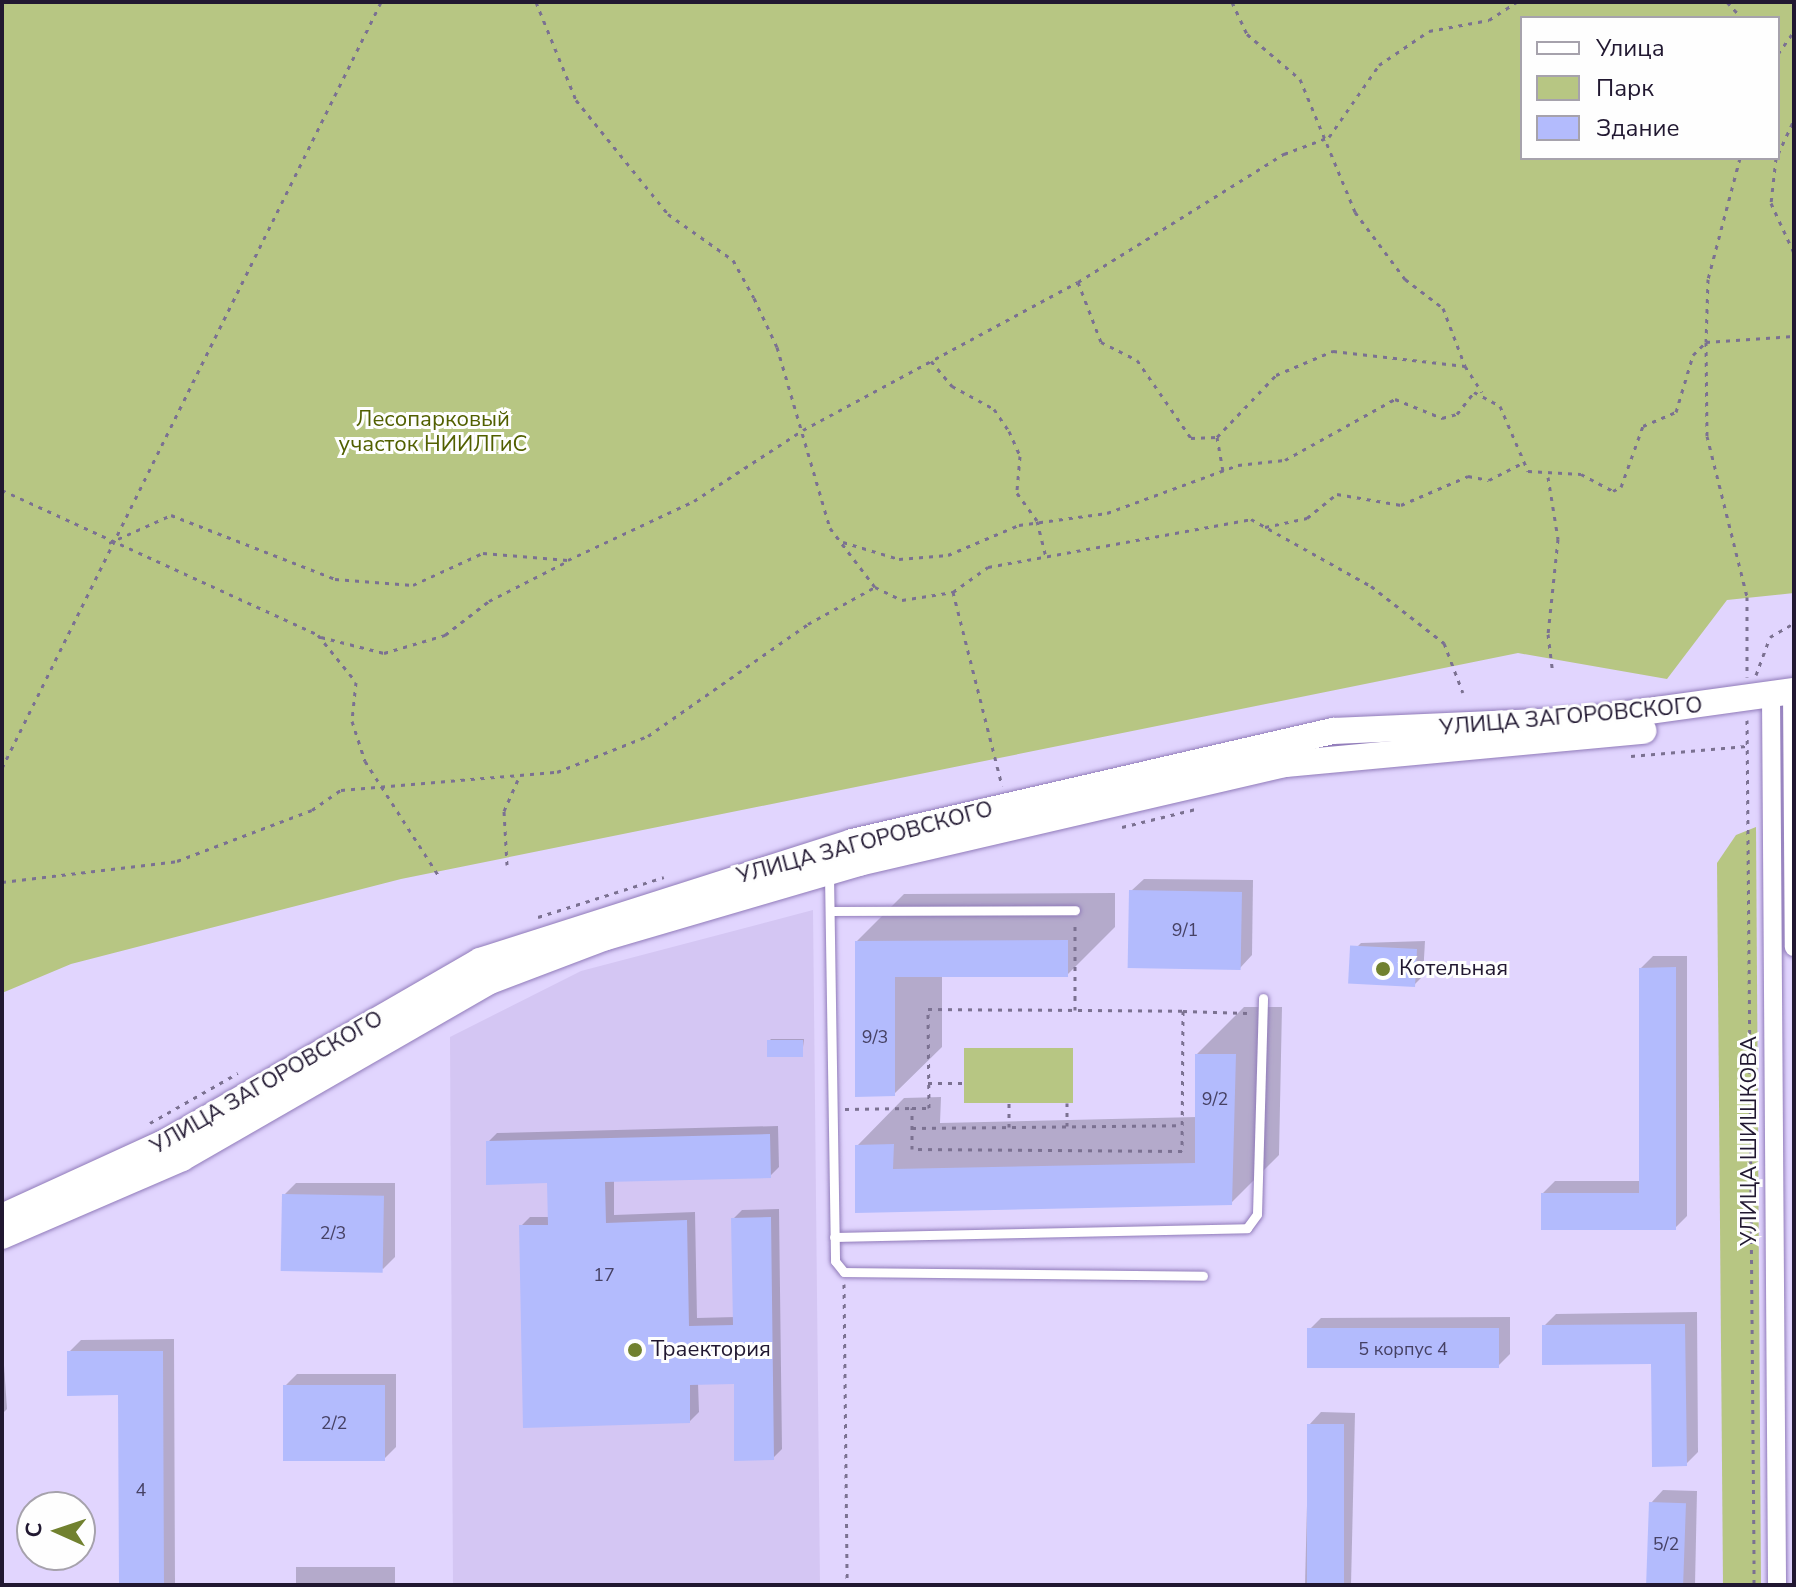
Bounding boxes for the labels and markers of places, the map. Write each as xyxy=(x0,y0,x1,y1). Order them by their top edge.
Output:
place label: Котельная xyxy=(1399,956,1508,982)
marker: Котельная xyxy=(1374,960,1392,978)
place label: Траектория xyxy=(651,1337,771,1363)
marker: Траектория xyxy=(626,1341,644,1359)

